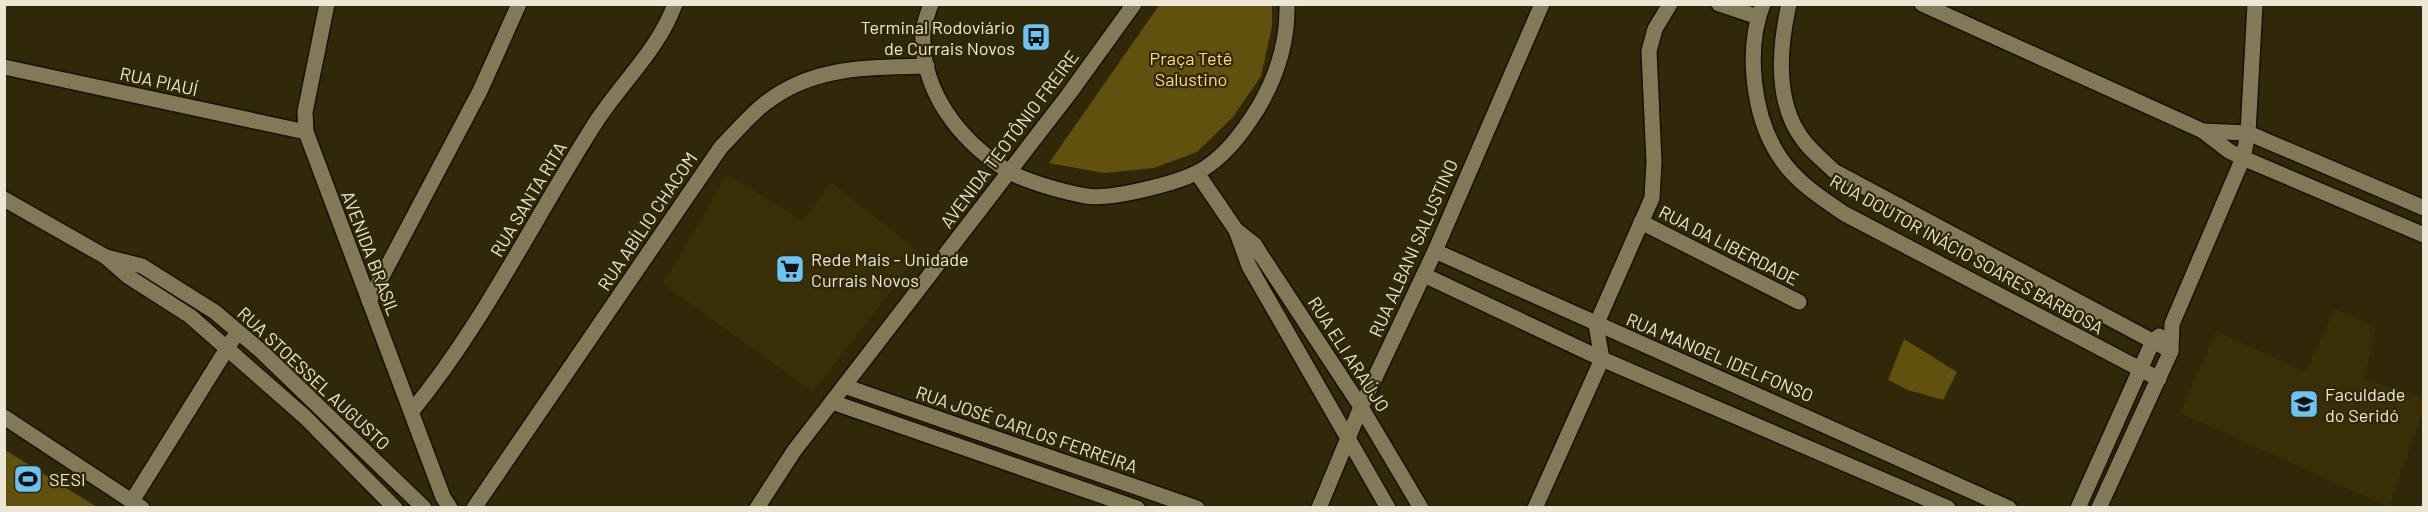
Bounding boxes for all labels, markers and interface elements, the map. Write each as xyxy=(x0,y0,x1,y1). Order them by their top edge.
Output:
place label: Terminal Rodoviário de Currais Novos xyxy=(860,16,1015,59)
bus stop icon: Terminal Rodoviário de Currais Novos xyxy=(1020,21,1052,53)
street label: AVENIDA TEOTÔNIO FREIRE xyxy=(935,46,1083,232)
park label: Praça Tetê Salustino xyxy=(1150,47,1232,90)
street label: RUA PIAUÍ xyxy=(118,62,200,100)
street label: RUA SANTA RITA xyxy=(485,137,571,260)
street label: RUA ABÍLIO CHACOM xyxy=(593,148,701,294)
street label: RUA ALBANI SALUSTINO xyxy=(1364,156,1462,340)
street label: RUA DOUTOR INÁCIO SOARES BARBOSA xyxy=(1826,169,2108,339)
street label: AVENIDA BRASIL xyxy=(337,187,405,319)
street label: RUA DA LIBERDADE xyxy=(1655,200,1803,290)
place label: Rede Mais - Unidade Currais Novos xyxy=(811,248,969,291)
supermarket icon: Rede Mais - Unidade Currais Novos xyxy=(774,253,806,285)
street label: RUA ELI ARAÚJO xyxy=(1304,292,1394,416)
street label: RUA STOESSEL AUGUSTO xyxy=(233,302,395,454)
street label: RUA MANOEL IDELFONSO xyxy=(1623,308,1817,406)
street label: RUA JOSÉ CARLOS FERREIRA xyxy=(913,381,1141,477)
place label: Faculdade do Seridó xyxy=(2325,383,2405,426)
school or university icon: Faculdade do Seridó xyxy=(2288,388,2320,420)
sports icon: SESI xyxy=(12,463,44,495)
place label: SESI xyxy=(49,468,86,490)

